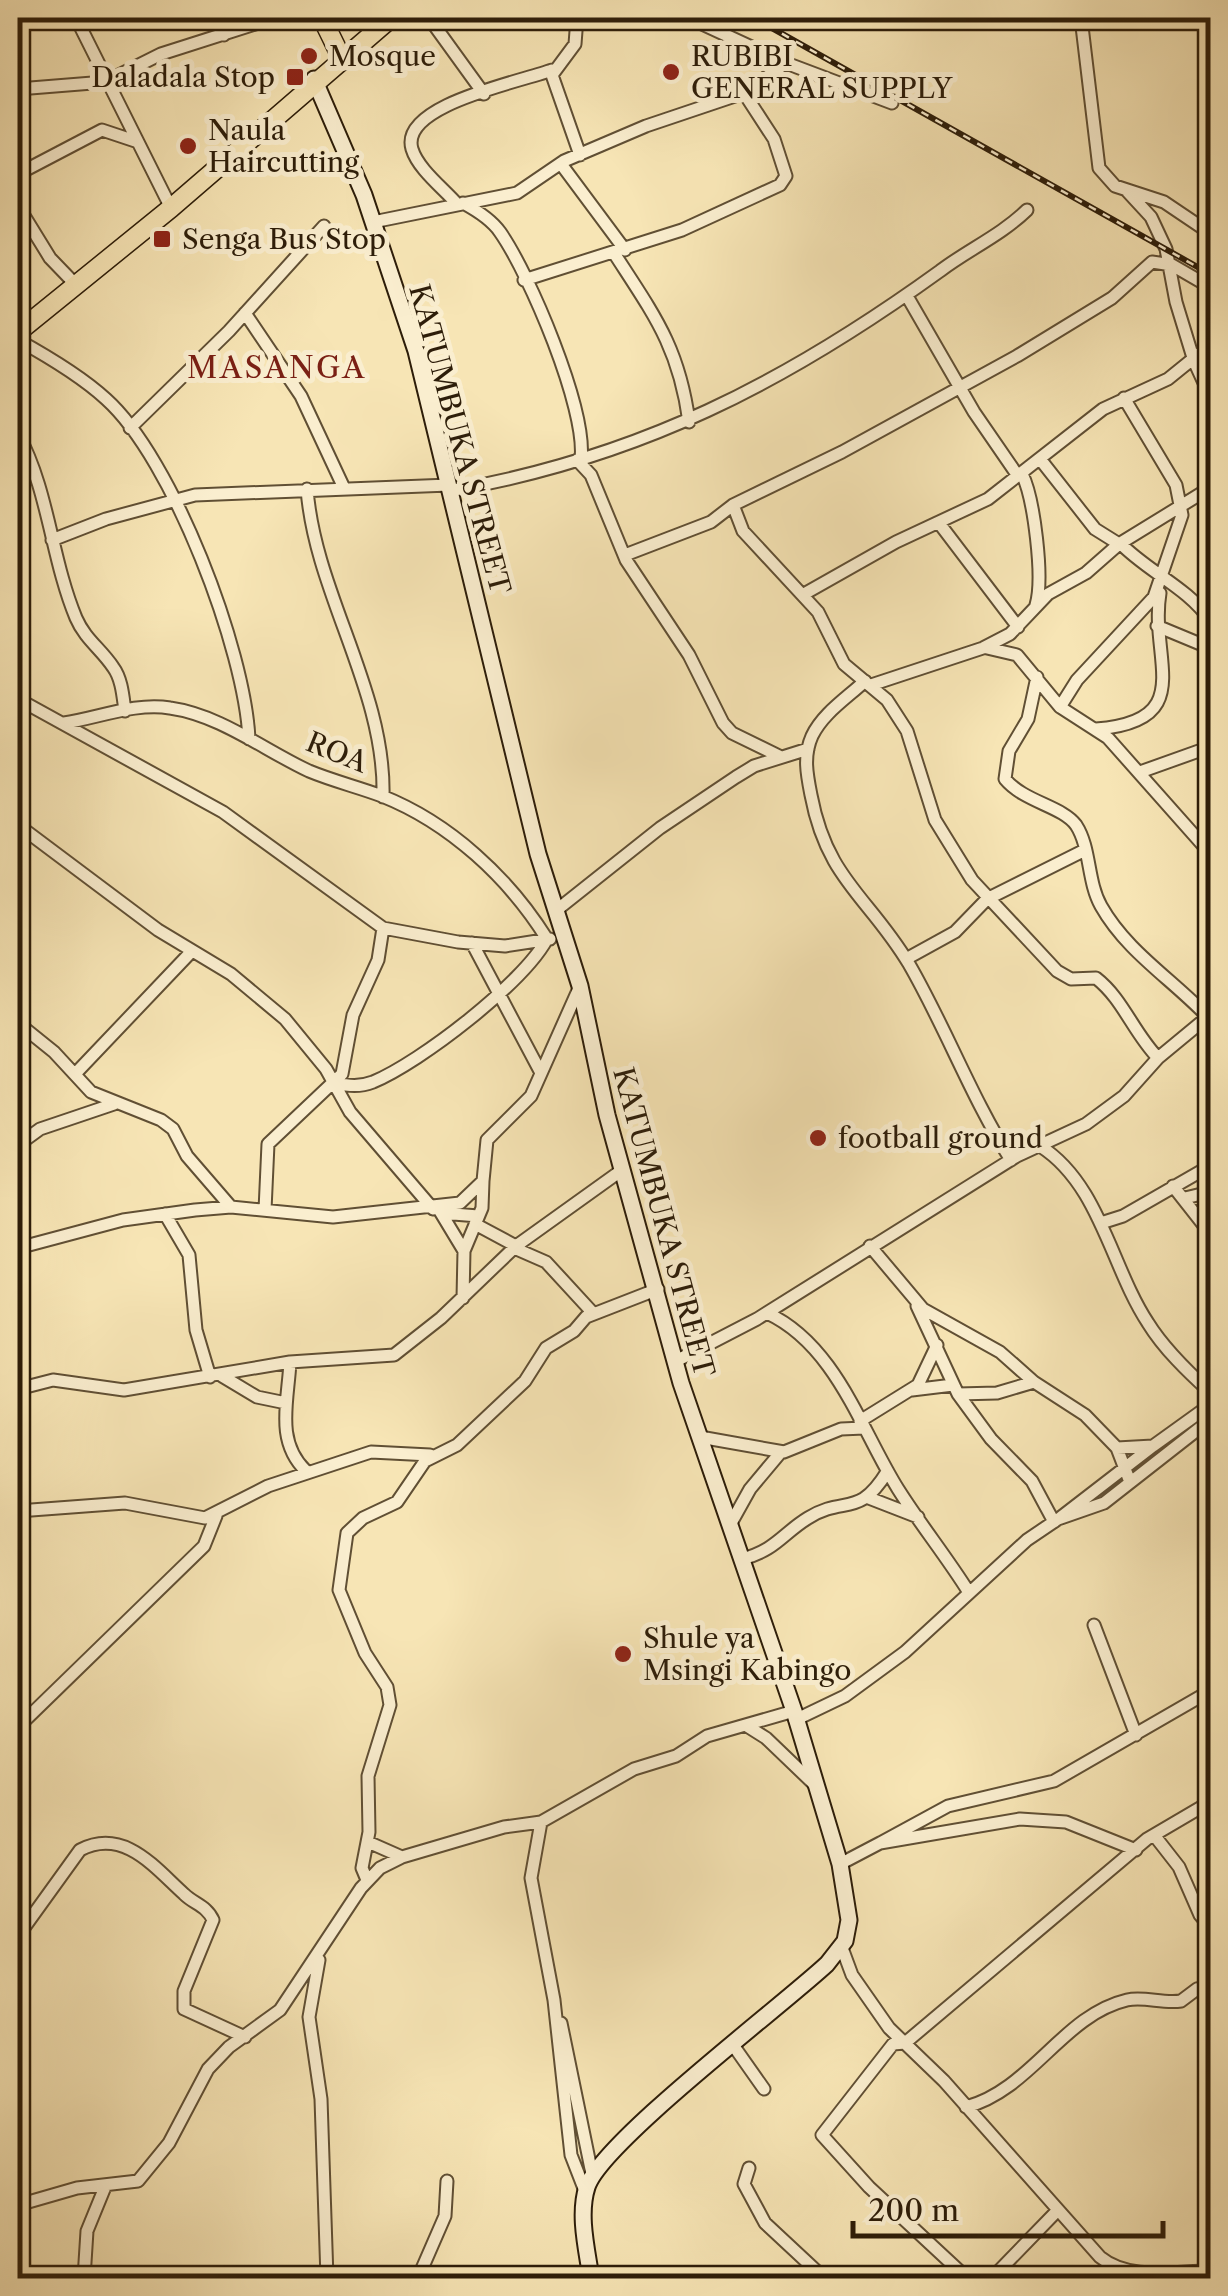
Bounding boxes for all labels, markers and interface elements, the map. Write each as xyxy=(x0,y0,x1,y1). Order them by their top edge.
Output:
place label: Mosque xyxy=(329,39,436,73)
place label: RUBIBI GENERAL SUPPLY xyxy=(691,39,954,105)
marker: Mosque xyxy=(298,45,320,67)
place label: Daladala Stop xyxy=(91,60,275,94)
marker: RUBIBI GENERAL SUPPLY xyxy=(660,61,682,83)
marker: Daladala Stop xyxy=(284,66,306,88)
place label: Naula Haircutting xyxy=(208,113,359,179)
marker: Naula Haircutting xyxy=(177,135,199,157)
place label: Senga Bus Stop xyxy=(182,222,386,256)
marker: Senga Bus Stop xyxy=(151,228,173,250)
street label: KATUMBUKA STREET xyxy=(402,281,518,597)
district label: MASANGA xyxy=(187,349,367,386)
street label: ROA xyxy=(301,724,374,780)
street label: KATUMBUKA STREET xyxy=(606,1064,722,1380)
place label: football ground xyxy=(838,1121,1043,1155)
marker: football ground xyxy=(807,1127,829,1149)
place label: Shule ya Msingi Kabingo xyxy=(643,1621,851,1687)
marker: Shule ya Msingi Kabingo xyxy=(612,1643,634,1665)
scale bar xyxy=(853,2176,1163,2238)
text: 200 m xyxy=(868,2192,959,2229)

